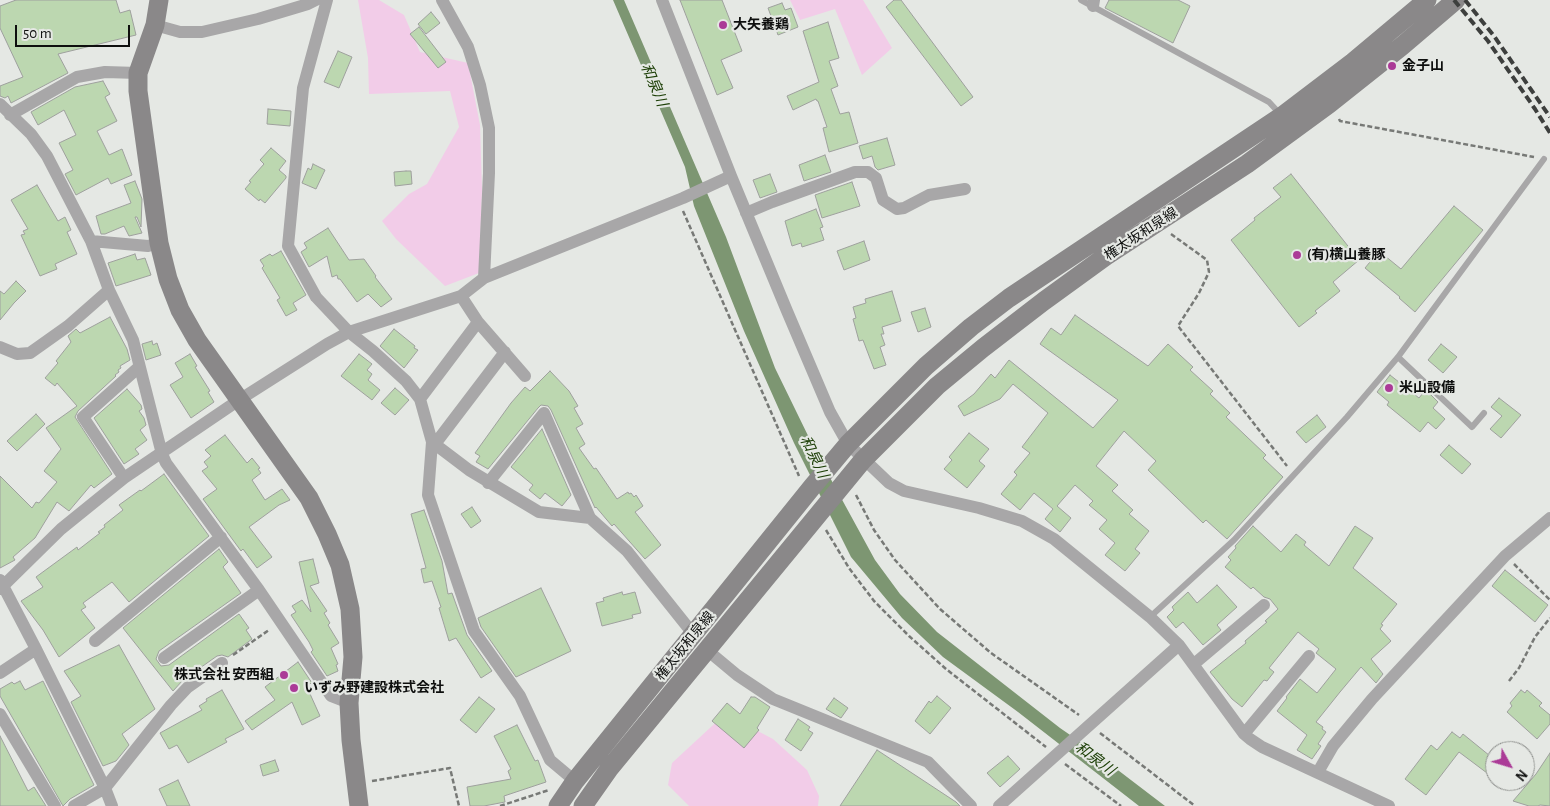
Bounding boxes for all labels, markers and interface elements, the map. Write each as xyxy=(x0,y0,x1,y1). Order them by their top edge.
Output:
scale bar xyxy=(18,15,132,47)
place label: 大矢養鶏 xyxy=(733,17,789,33)
marker: 大矢養鶏 xyxy=(717,19,729,31)
text: 50 m xyxy=(23,26,52,41)
place label: 金子山 xyxy=(1402,58,1444,74)
marker: 金子山 xyxy=(1386,60,1398,72)
water label: 和泉川 xyxy=(637,61,671,109)
street label: 権太坂和泉線 xyxy=(1101,204,1181,264)
place label: (有)横山養豚 xyxy=(1307,247,1385,263)
marker: (有)横山養豚 xyxy=(1291,249,1303,261)
place label: 米山設備 xyxy=(1399,380,1455,396)
marker: 米山設備 xyxy=(1383,382,1395,394)
water label: 和泉川 xyxy=(796,433,832,481)
street label: 権太坂和泉線 xyxy=(652,608,718,684)
place label: 株式会社 安西組 xyxy=(174,667,274,683)
marker: 株式会社 安西組 xyxy=(278,669,290,681)
place label: いずみ野建設株式会社 xyxy=(304,680,444,696)
marker: いずみ野建設株式会社 xyxy=(288,682,300,694)
water label: 和泉川 xyxy=(1072,738,1118,780)
north arrow xyxy=(1485,741,1535,791)
text: N xyxy=(1512,767,1529,783)

